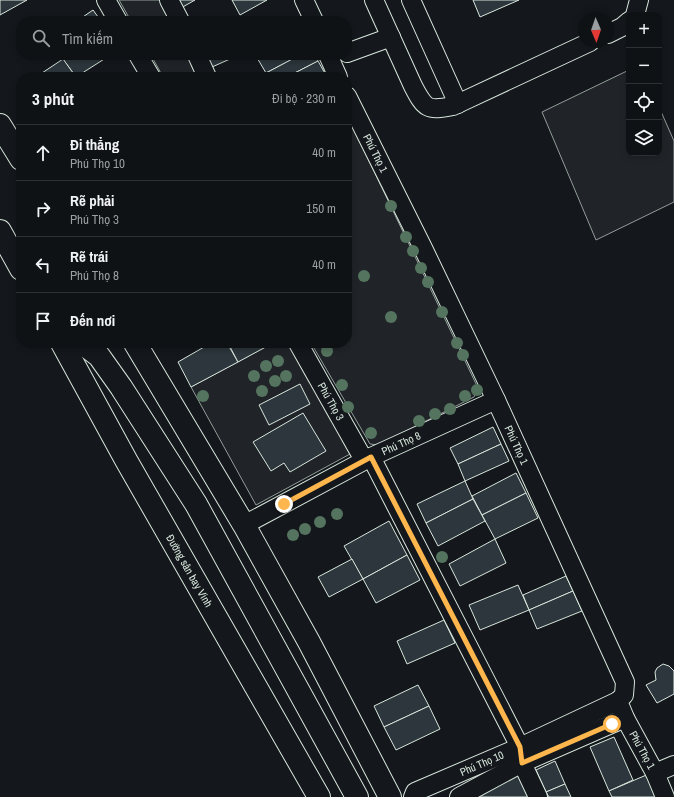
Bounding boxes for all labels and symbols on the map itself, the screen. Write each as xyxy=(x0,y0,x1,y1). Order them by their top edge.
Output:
north arrow xyxy=(578,12,614,48)
street label: Phú Thọ 1 xyxy=(360,132,391,175)
street label: Phú Thọ 3 xyxy=(315,380,347,423)
street label: Phú Thọ 1 xyxy=(502,423,532,467)
street label: Phú Thọ 8 xyxy=(379,428,423,458)
route end xyxy=(275,495,293,513)
street label: Đường sân bay Vinh xyxy=(163,532,216,610)
route start xyxy=(603,715,621,733)
street label: Phú Thọ 1 xyxy=(626,728,659,772)
street label: Phú Thọ 10 xyxy=(458,748,506,779)

